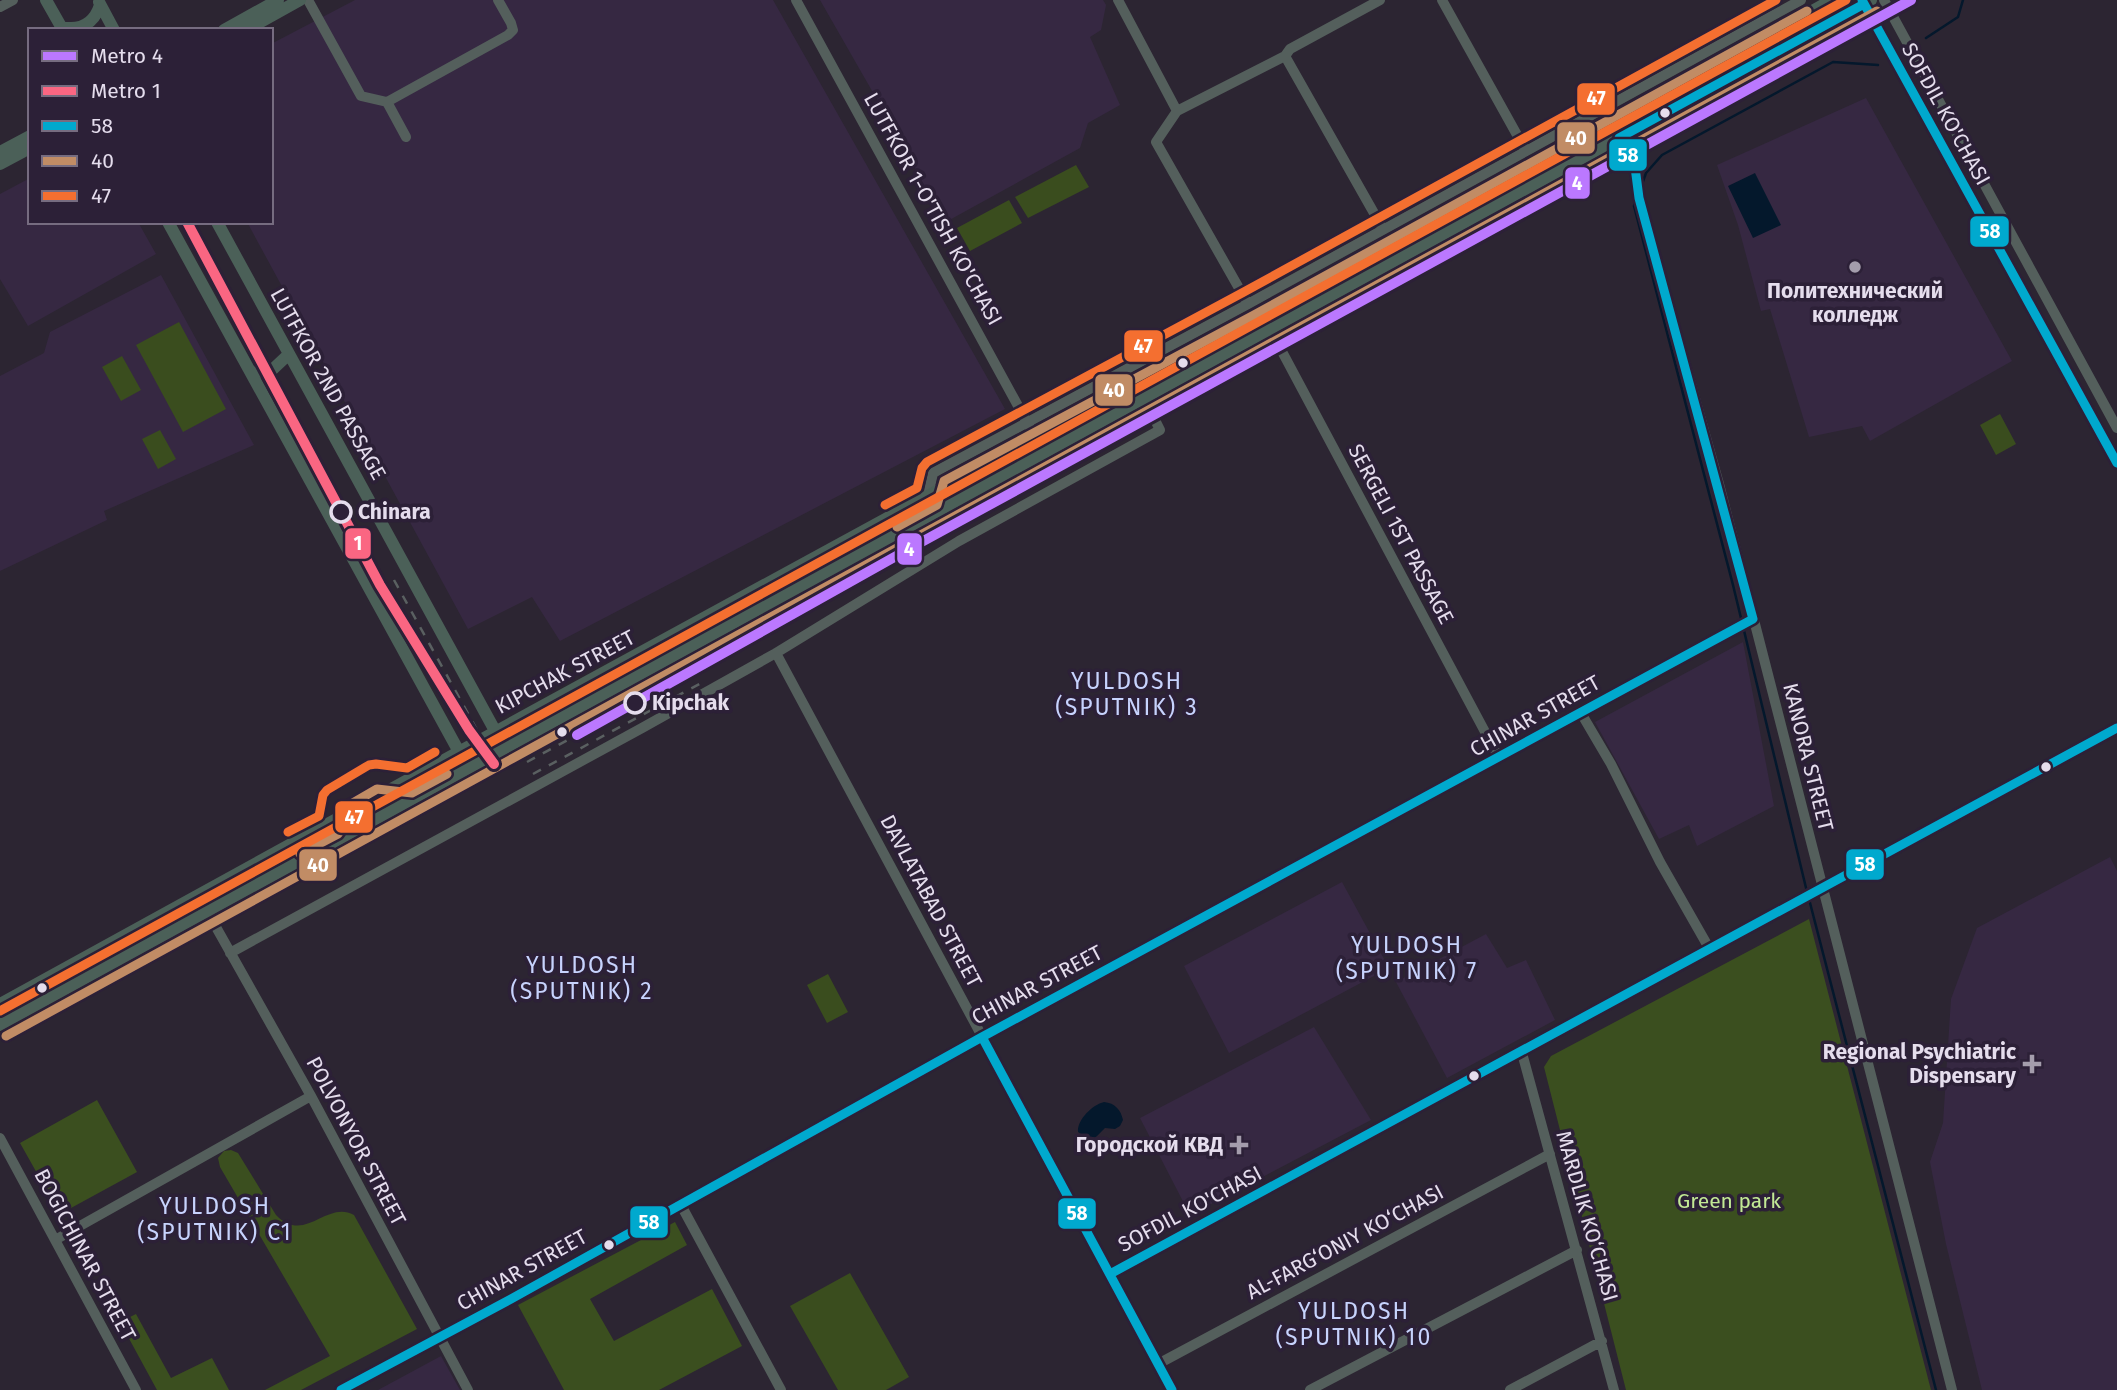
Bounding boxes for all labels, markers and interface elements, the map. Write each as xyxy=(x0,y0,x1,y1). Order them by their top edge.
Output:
legend xyxy=(28,28,273,224)
street label: SOFDIL KO'CHASI xyxy=(1896,38,1996,190)
text: Metro 4 xyxy=(91,43,163,69)
text: Metro 1 xyxy=(91,78,161,104)
line badge: 47 xyxy=(1576,82,1616,116)
text: 47 xyxy=(1586,87,1606,110)
street label: LUTFKOR 1-O'TISH KO'CHASI xyxy=(858,88,1008,330)
unlabelled marker xyxy=(1658,106,1672,120)
text: 58 xyxy=(91,113,113,139)
line badge: 40 xyxy=(1556,121,1596,155)
text: 40 xyxy=(1565,127,1587,150)
line badge: 58 xyxy=(1608,138,1648,172)
text: 58 xyxy=(1617,144,1639,167)
text: 40 xyxy=(91,148,114,174)
line badge: 4 xyxy=(1564,166,1591,200)
text: 4 xyxy=(1572,172,1583,195)
text: 47 xyxy=(91,183,111,209)
line badge: 58 xyxy=(1969,215,2010,248)
text: 58 xyxy=(1979,220,2001,243)
marker: Политехнический колледж xyxy=(1847,259,1863,275)
place label: Политехнический колледж xyxy=(1767,278,1943,328)
street label: LUTFKOR 2ND PASSAGE xyxy=(264,283,392,485)
line badge: 47 xyxy=(1123,329,1164,363)
text: 47 xyxy=(1133,335,1153,358)
unlabelled marker xyxy=(1176,356,1190,370)
line badge: 40 xyxy=(1094,373,1134,407)
text: 40 xyxy=(1103,379,1125,402)
street label: SERGELI 1ST PASSAGE xyxy=(1343,440,1459,628)
place label: Chinara xyxy=(358,499,431,525)
marker: Chinara xyxy=(330,501,352,523)
line badge: 1 xyxy=(344,527,372,560)
text: 1 xyxy=(354,532,362,555)
line badge: 4 xyxy=(896,532,923,566)
text: 4 xyxy=(904,538,915,561)
street label: KIPCHAK STREET xyxy=(491,624,639,720)
district label: YULDOSH (SPUTNIK) 3 xyxy=(1055,667,1199,721)
street label: CHINAR STREET xyxy=(1465,669,1605,762)
street label: KANORA STREET xyxy=(1777,680,1839,834)
place label: Kipchak xyxy=(652,690,729,716)
marker: Kipchak xyxy=(624,692,646,714)
unlabelled marker xyxy=(555,725,569,739)
unlabelled marker xyxy=(2039,760,2053,774)
line badge: 47 xyxy=(334,800,374,834)
text: 47 xyxy=(344,806,364,829)
street label: DAVLATABAD STREET xyxy=(875,810,988,992)
line badge: 40 xyxy=(298,848,338,882)
line badge: 58 xyxy=(1845,848,1885,881)
text: 58 xyxy=(1854,853,1876,876)
text: 40 xyxy=(307,854,329,877)
district label: YULDOSH (SPUTNIK) 7 xyxy=(1336,931,1478,985)
street label: CHINAR STREET xyxy=(967,939,1107,1030)
district label: YULDOSH (SPUTNIK) 2 xyxy=(510,951,654,1005)
unlabelled marker xyxy=(35,981,49,995)
place label: Regional Psychiatric Dispensary xyxy=(1823,1039,2016,1089)
street label: POLVONYOR STREET xyxy=(300,1052,412,1230)
marker: Regional Psychiatric Dispensary xyxy=(2022,1054,2042,1074)
unlabelled marker xyxy=(1467,1069,1481,1083)
street label: MARDLIK KO‘CHASI xyxy=(1550,1128,1624,1304)
place label: Городской КВД xyxy=(1076,1132,1223,1158)
marker: Городской КВД xyxy=(1229,1135,1249,1155)
street label: SOFDIL KO'CHASI xyxy=(1114,1160,1266,1258)
street label: BOGICHINAR STREET xyxy=(29,1164,141,1346)
street label: AL-FARG‘ONIY KO‘CHASI xyxy=(1242,1179,1448,1305)
park label: Green park xyxy=(1677,1188,1781,1214)
district label: YULDOSH (SPUTNIK) C1 xyxy=(137,1192,293,1246)
line badge: 58 xyxy=(1057,1197,1097,1230)
text: 58 xyxy=(1066,1202,1088,1225)
line badge: 58 xyxy=(629,1205,669,1239)
text: 58 xyxy=(638,1211,660,1234)
street label: CHINAR STREET xyxy=(452,1223,592,1316)
unlabelled marker xyxy=(602,1238,616,1252)
district label: YULDOSH (SPUTNIK) 10 xyxy=(1276,1297,1432,1351)

